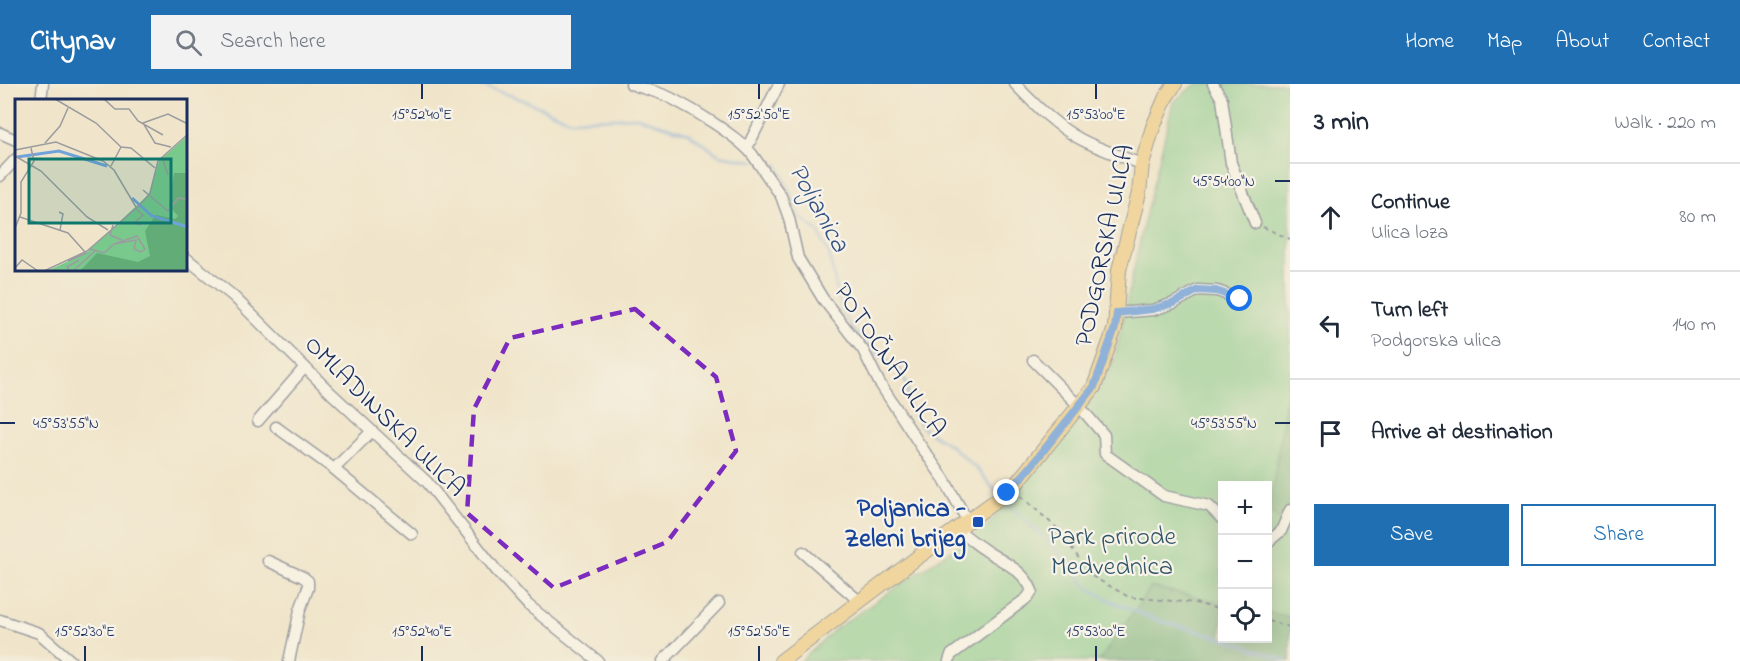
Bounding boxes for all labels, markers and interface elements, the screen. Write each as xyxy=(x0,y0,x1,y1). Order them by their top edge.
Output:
search box xyxy=(151,15,571,69)
text: Citynav xyxy=(30,22,115,63)
icon: search xyxy=(172,26,205,59)
text: Search here xyxy=(220,26,326,58)
text: Home xyxy=(1405,27,1454,57)
text: Map xyxy=(1487,27,1522,57)
text: About xyxy=(1555,27,1609,57)
text: Contact xyxy=(1642,27,1710,57)
inset map xyxy=(15,99,188,272)
text: 15°52'40"E xyxy=(392,104,452,126)
text: 15°52'50"E xyxy=(728,104,790,126)
text: 15°53'00"E xyxy=(1066,104,1126,126)
text: 3 min xyxy=(1314,104,1369,142)
text: Walk · 220 m xyxy=(1614,109,1716,138)
street label: PODGORSKA ULICA xyxy=(1066,141,1146,350)
water label: Poljanica xyxy=(777,157,858,260)
text: 45°54'00"N xyxy=(1193,171,1255,193)
text: Continue xyxy=(1371,187,1450,219)
icon: ahead xyxy=(1314,201,1347,234)
text: 80 m xyxy=(1679,203,1716,232)
text: Ulica loza xyxy=(1371,219,1448,248)
street label: POTOČNA ULICA xyxy=(823,276,954,446)
route start xyxy=(1226,285,1252,311)
text: Turn left xyxy=(1371,295,1448,327)
icon: left xyxy=(1314,309,1347,342)
text: 140 m xyxy=(1672,311,1716,340)
street label: OMLADINSKA ULICA xyxy=(294,327,474,507)
text: Podgorska ulica xyxy=(1371,327,1501,356)
text: 45°53'55"N xyxy=(33,413,99,435)
text: 45°53'55"N xyxy=(1191,413,1257,435)
icon: arrive xyxy=(1314,417,1347,450)
text: Arrive at destination xyxy=(1371,417,1553,449)
route end xyxy=(993,479,1019,505)
map controls xyxy=(1218,481,1272,643)
button: + xyxy=(1218,481,1272,535)
place label: Poljanica - Zeleni brijeg xyxy=(845,491,966,560)
button: Save xyxy=(1314,504,1509,566)
button: Share xyxy=(1521,504,1716,566)
marker: Poljanica - Zeleni brijeg xyxy=(971,515,985,529)
park label: Park prirode Medvednica xyxy=(1048,519,1176,587)
button: − xyxy=(1218,535,1272,589)
button: locate xyxy=(1218,589,1272,643)
text: 15°52'30"E xyxy=(55,621,115,643)
text: 15°52'40"E xyxy=(392,621,452,643)
text: 15°52'50"E xyxy=(728,621,790,643)
text: 15°53'00"E xyxy=(1066,621,1126,643)

